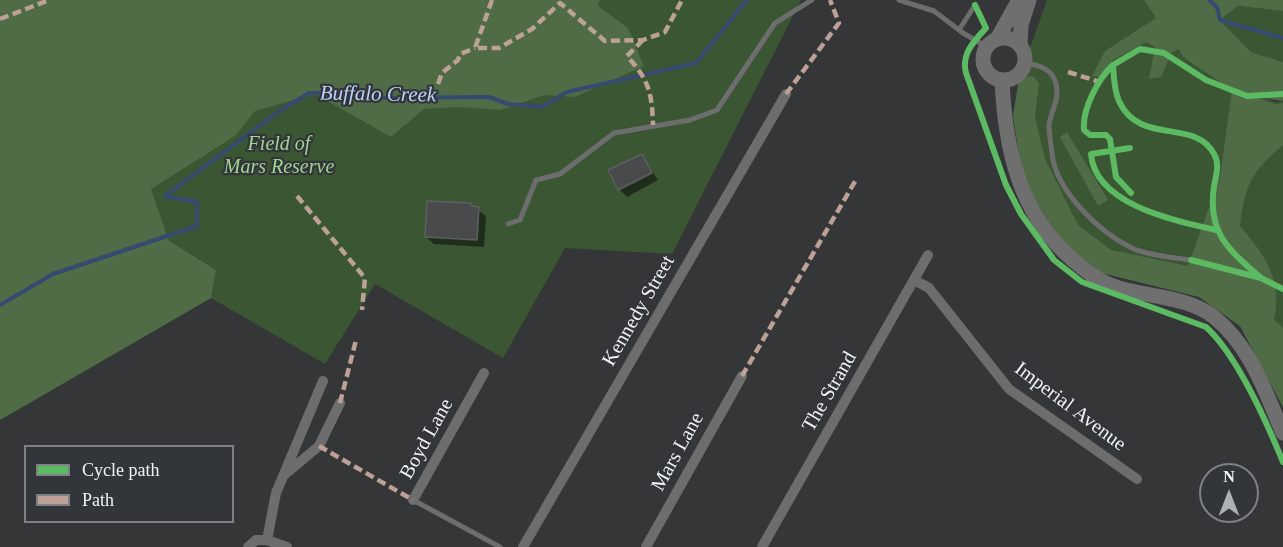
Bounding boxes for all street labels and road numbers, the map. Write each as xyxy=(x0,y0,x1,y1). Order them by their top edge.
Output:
street label: Kennedy Street xyxy=(598,251,680,371)
street label: The Strand xyxy=(798,348,862,436)
street label: Imperial Avenue xyxy=(1009,357,1131,457)
street label: Boyd Lane xyxy=(395,395,459,483)
street label: Mars Lane xyxy=(647,409,709,495)

